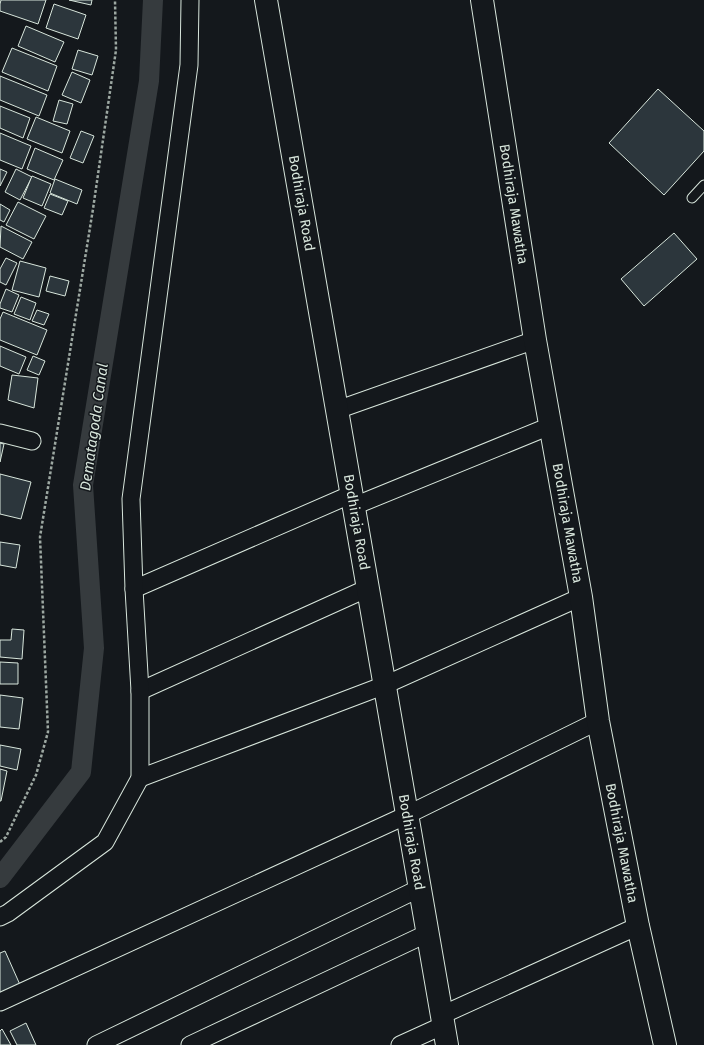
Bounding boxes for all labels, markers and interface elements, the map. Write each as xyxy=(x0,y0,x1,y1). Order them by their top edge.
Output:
street label: Bodhiraja Mawatha xyxy=(496,143,531,265)
street label: Bodhiraja Road xyxy=(285,154,318,252)
water label: Dematagoda Canal xyxy=(76,362,112,492)
street label: Bodhiraja Mawatha xyxy=(549,462,586,584)
street label: Bodhiraja Road xyxy=(340,473,373,571)
street label: Bodhiraja Mawatha xyxy=(602,782,641,904)
street label: Bodhiraja Road xyxy=(395,793,428,891)

